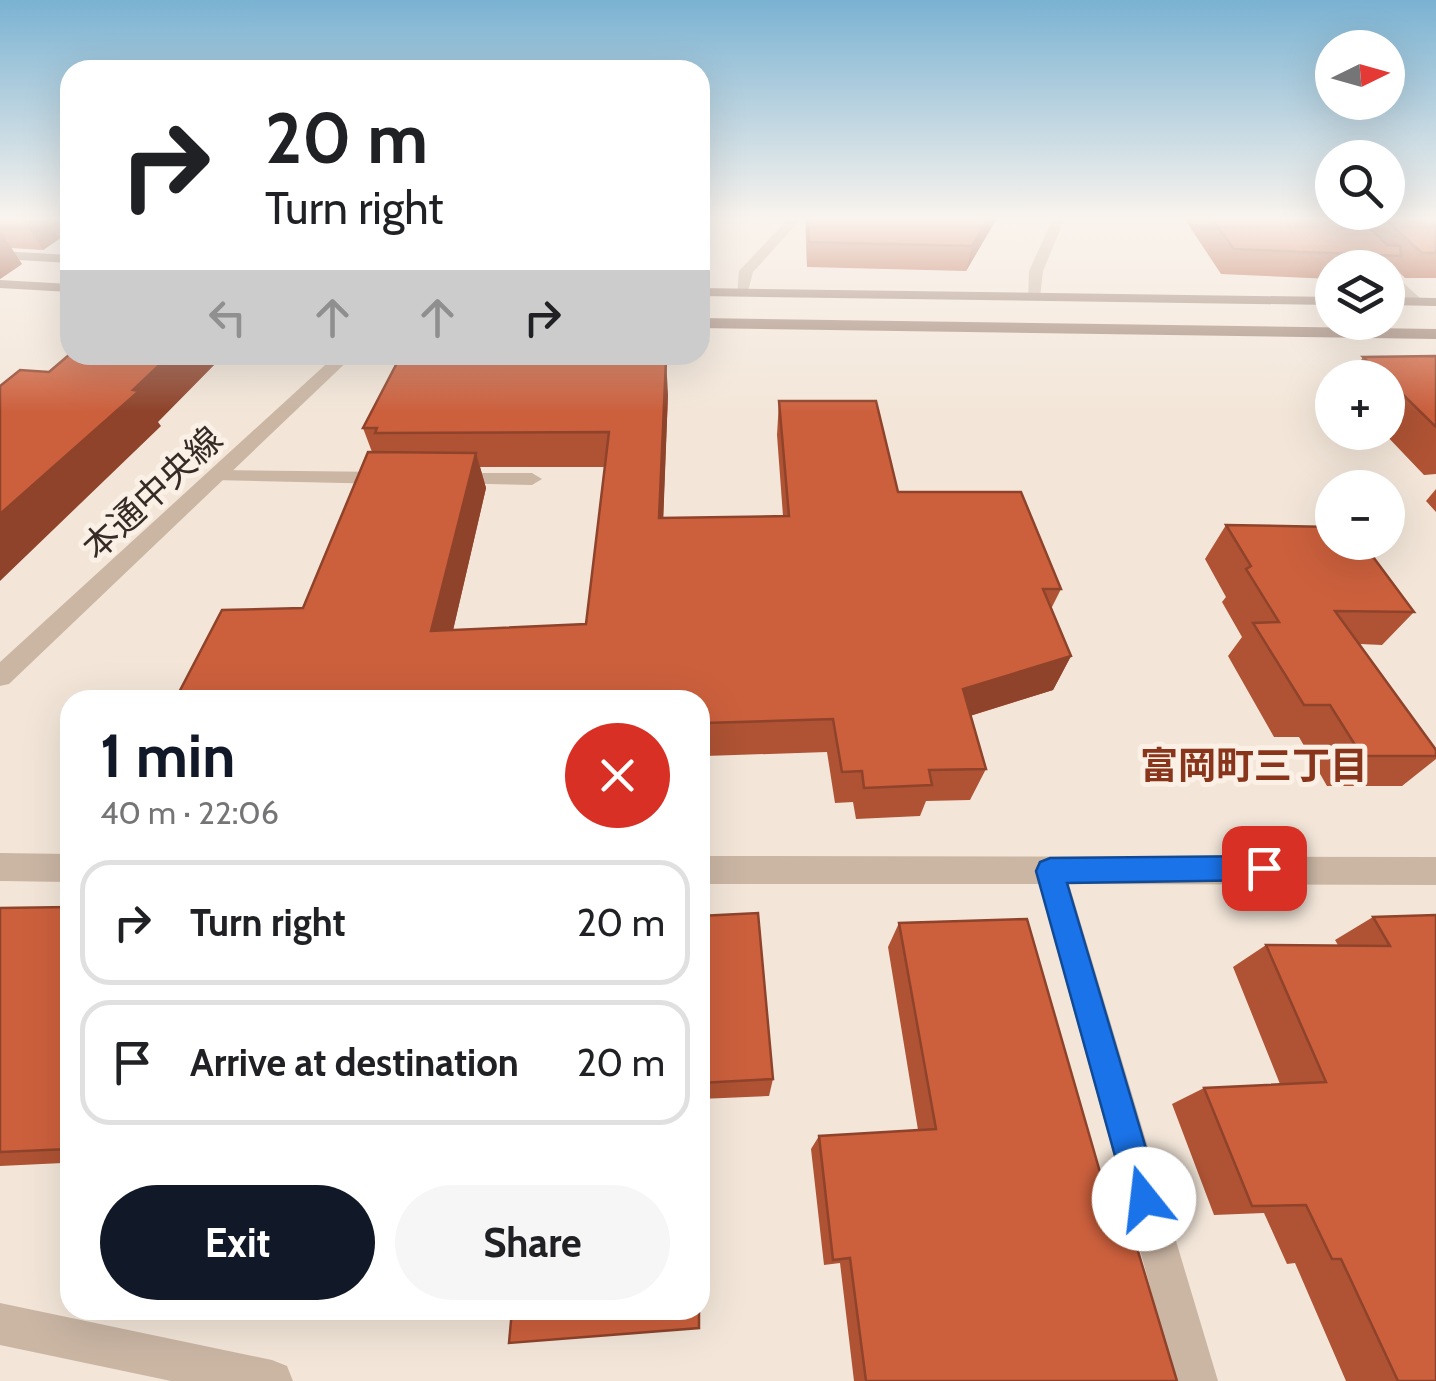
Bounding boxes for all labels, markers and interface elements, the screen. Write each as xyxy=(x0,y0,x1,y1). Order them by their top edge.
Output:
north arrow xyxy=(1315,30,1405,120)
map controls xyxy=(1315,30,1405,560)
text: 20 m xyxy=(265,95,428,181)
icon: right xyxy=(100,100,230,230)
button: search xyxy=(1315,140,1405,230)
text: Turn right xyxy=(265,181,444,235)
button: layers xyxy=(1315,250,1405,340)
icon: left xyxy=(200,290,255,345)
icon: ahead xyxy=(305,290,360,345)
icon: ahead xyxy=(410,290,465,345)
icon: right xyxy=(515,290,570,345)
button: + xyxy=(1315,360,1405,450)
street label: 本通中央線 xyxy=(73,418,231,568)
button: − xyxy=(1315,470,1405,560)
text: 1 min xyxy=(100,719,235,792)
button: close xyxy=(565,723,670,828)
district label: 富岡町三丁目 xyxy=(1140,742,1368,789)
text: 40 m · 22:06 xyxy=(100,793,279,832)
pin xyxy=(1222,826,1307,911)
icon: arrive xyxy=(1237,841,1292,896)
icon: right xyxy=(105,895,160,950)
text: Turn right xyxy=(190,899,346,946)
text: 20 m xyxy=(577,899,665,946)
icon: arrive xyxy=(105,1035,160,1090)
text: Arrive at destination xyxy=(190,1039,519,1086)
text: 20 m xyxy=(577,1039,665,1086)
position arrow xyxy=(1092,1147,1196,1251)
button: Exit xyxy=(100,1185,375,1300)
button: Share xyxy=(395,1185,670,1300)

